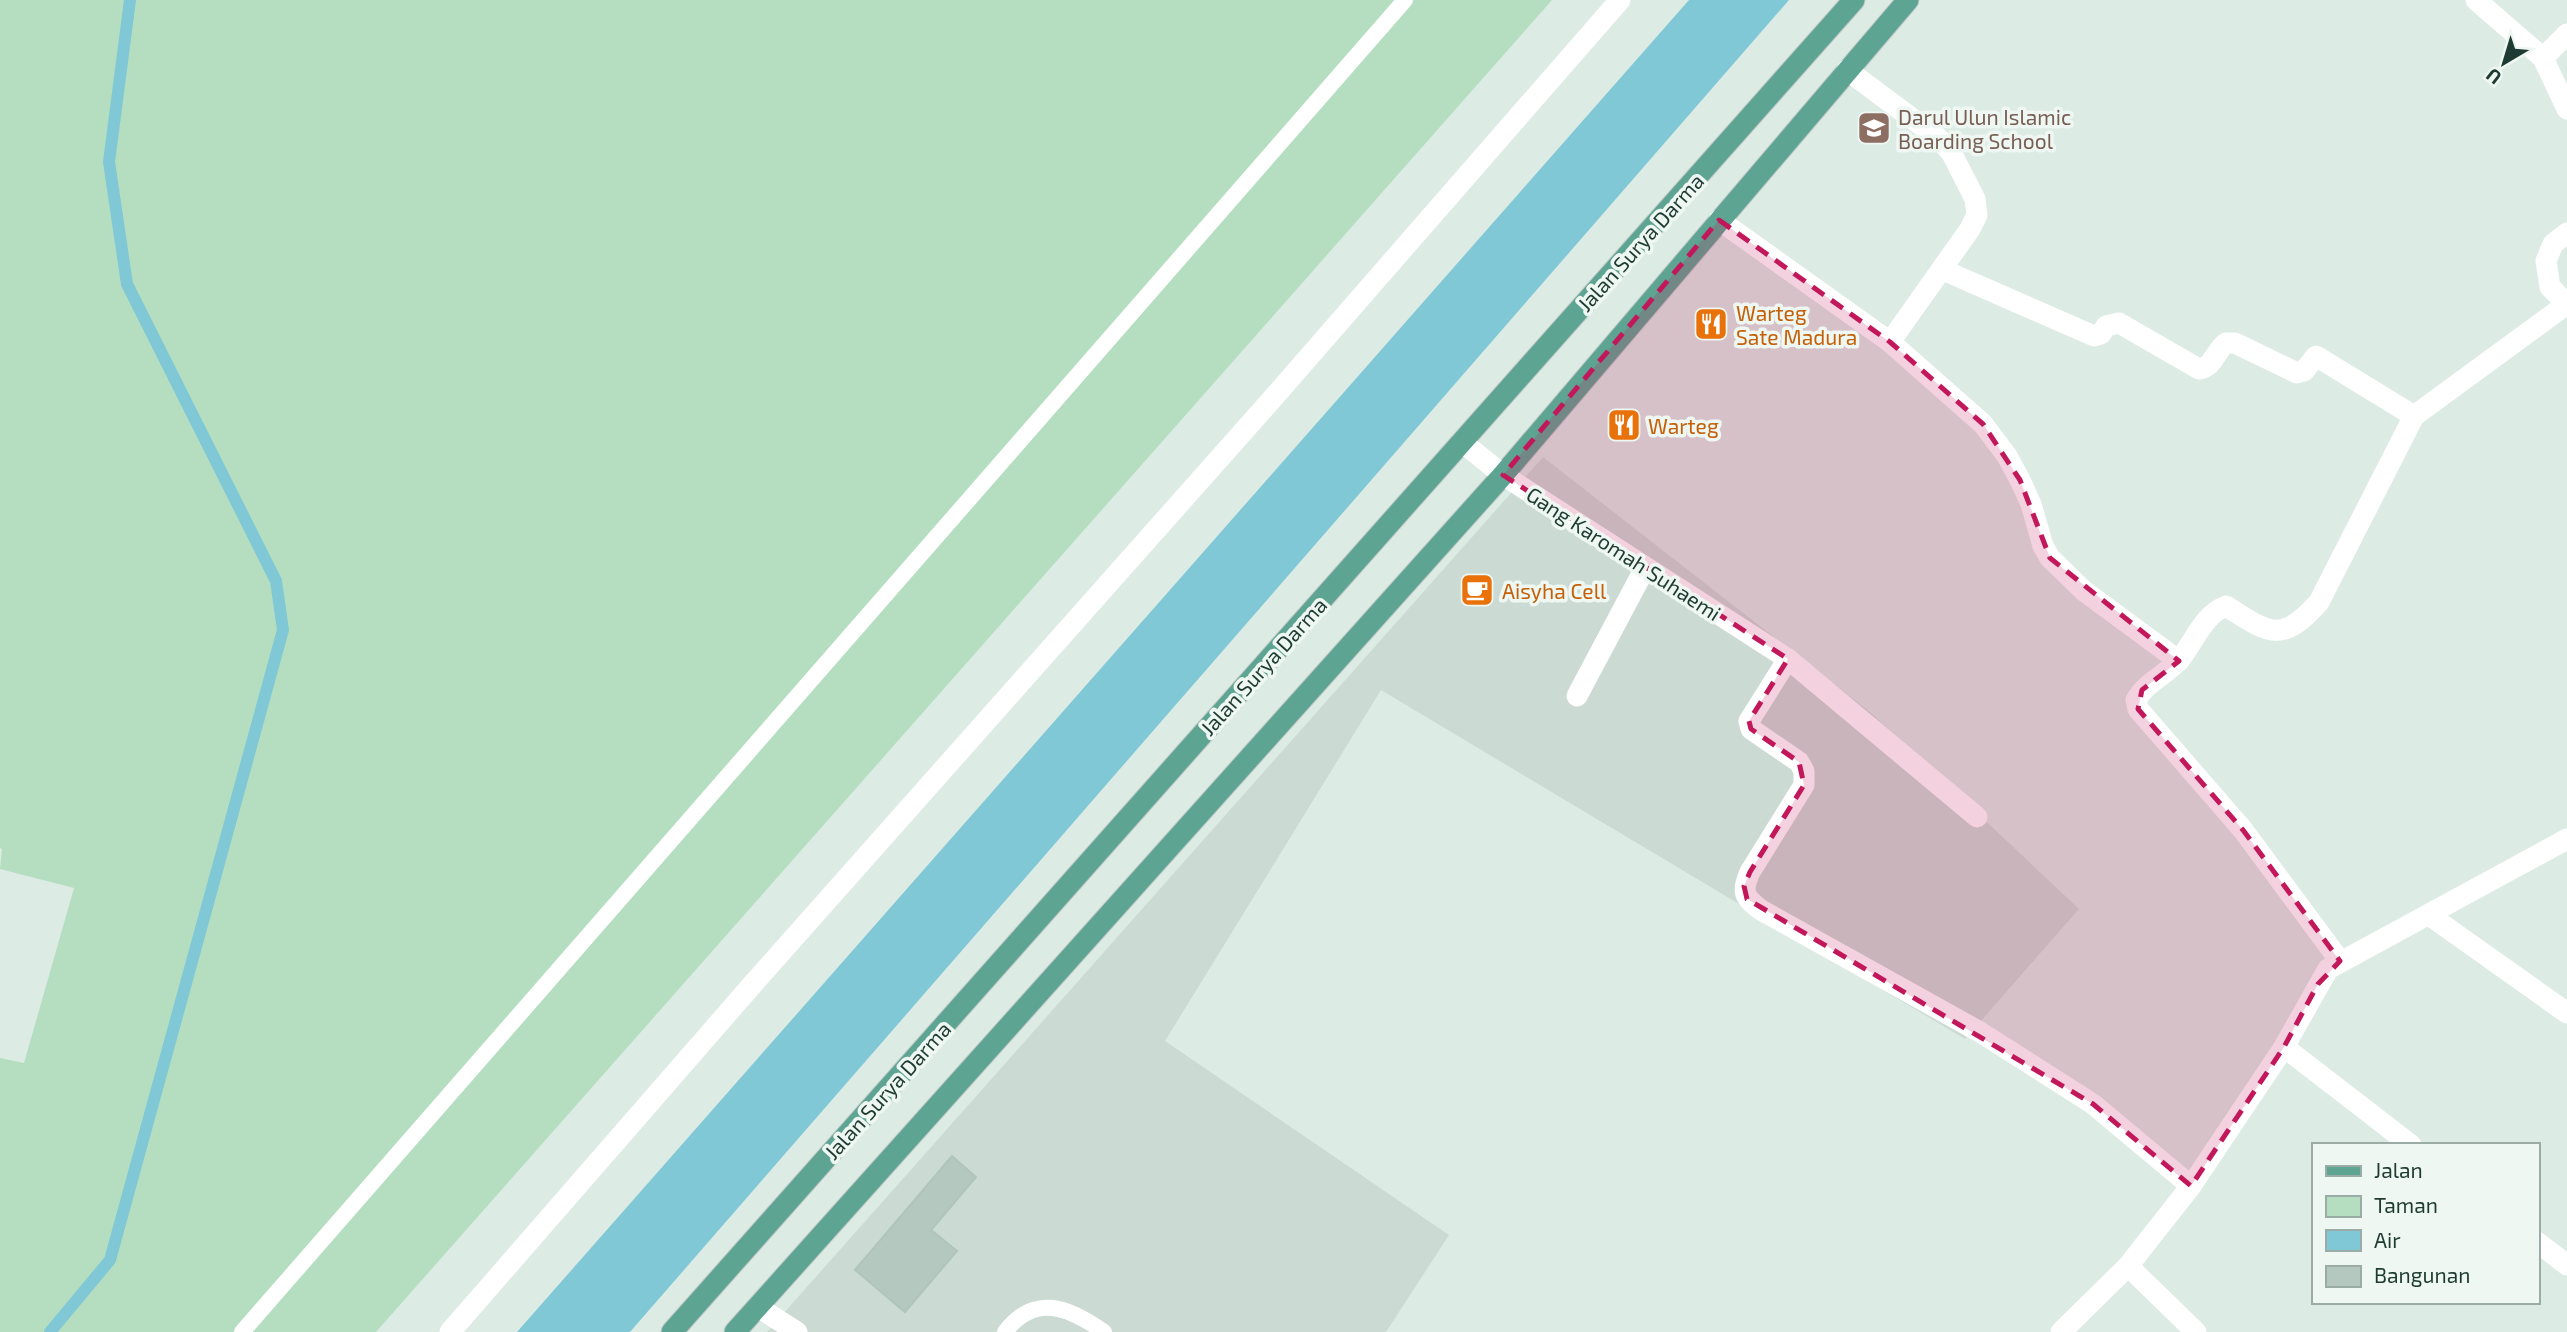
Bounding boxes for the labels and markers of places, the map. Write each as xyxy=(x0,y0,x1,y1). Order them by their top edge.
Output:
place label: Darul Ulun Islamic Boarding School xyxy=(1898,104,2071,153)
school or university icon: Darul Ulun Islamic Boarding School xyxy=(1855,109,1893,147)
place label: Warteg Sate Madura xyxy=(1736,300,1857,349)
restaurant icon: Warteg Sate Madura xyxy=(1692,305,1730,343)
restaurant icon: Warteg xyxy=(1605,406,1643,444)
place label: Warteg xyxy=(1648,413,1719,438)
cafe icon: Aisyha Cell xyxy=(1458,571,1496,609)
place label: Aisyha Cell xyxy=(1502,578,1607,603)

